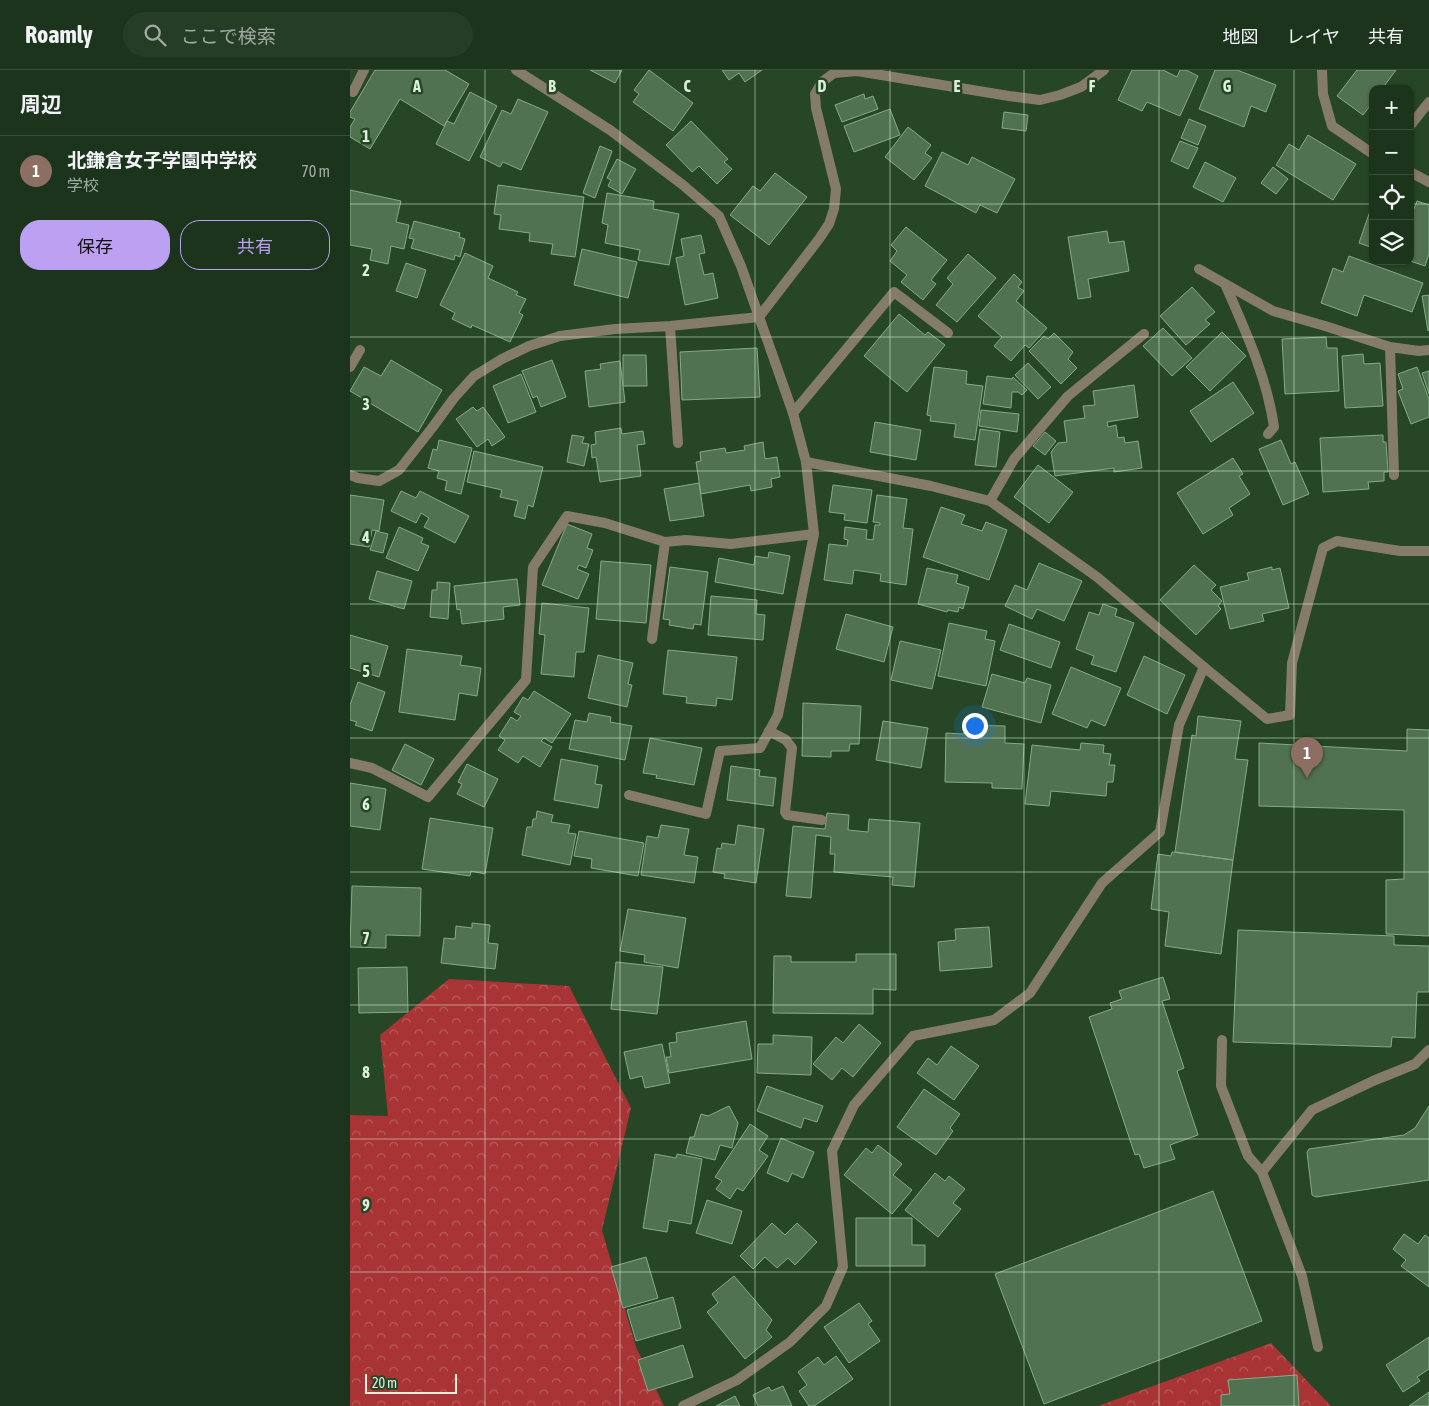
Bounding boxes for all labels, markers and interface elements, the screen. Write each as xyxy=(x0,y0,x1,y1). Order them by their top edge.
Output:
search box xyxy=(123,12,473,57)
text: Roamly xyxy=(25,21,93,48)
icon: search xyxy=(141,21,169,49)
text: ここで検索 xyxy=(181,25,276,47)
text: 地図 xyxy=(1223,26,1259,47)
text: レイヤ xyxy=(1287,26,1340,47)
text: 共有 xyxy=(1368,26,1404,47)
text: A xyxy=(412,77,421,95)
text: B xyxy=(548,77,556,95)
text: C xyxy=(683,77,691,95)
text: D xyxy=(818,77,827,95)
text: E xyxy=(954,77,961,95)
text: F xyxy=(1089,77,1096,95)
text: G xyxy=(1223,77,1232,95)
map controls xyxy=(1369,85,1414,265)
button: + xyxy=(1369,85,1414,130)
text: 周辺 xyxy=(20,92,62,116)
text: 1 xyxy=(362,127,370,145)
button: − xyxy=(1369,130,1414,175)
text: 北鎌倉女子学園中学校 xyxy=(67,149,257,171)
text: 1 xyxy=(32,162,40,180)
text: 70 m xyxy=(301,162,330,180)
button: locate xyxy=(1369,175,1414,220)
text: 学校 xyxy=(67,176,99,194)
button: 保存 xyxy=(20,220,170,270)
button: 共有 xyxy=(180,220,330,270)
button: layers xyxy=(1369,220,1414,265)
text: 2 xyxy=(362,261,370,279)
text: 3 xyxy=(362,395,370,413)
text: 4 xyxy=(361,528,370,546)
text: 5 xyxy=(362,662,370,680)
your location xyxy=(962,713,988,739)
pin: 1 xyxy=(1291,737,1323,778)
text: 6 xyxy=(362,795,370,813)
text: 7 xyxy=(362,929,370,947)
text: 8 xyxy=(362,1063,370,1081)
text: 9 xyxy=(362,1196,370,1214)
scale bar xyxy=(365,1371,458,1394)
text: 20 m xyxy=(372,1375,397,1391)

